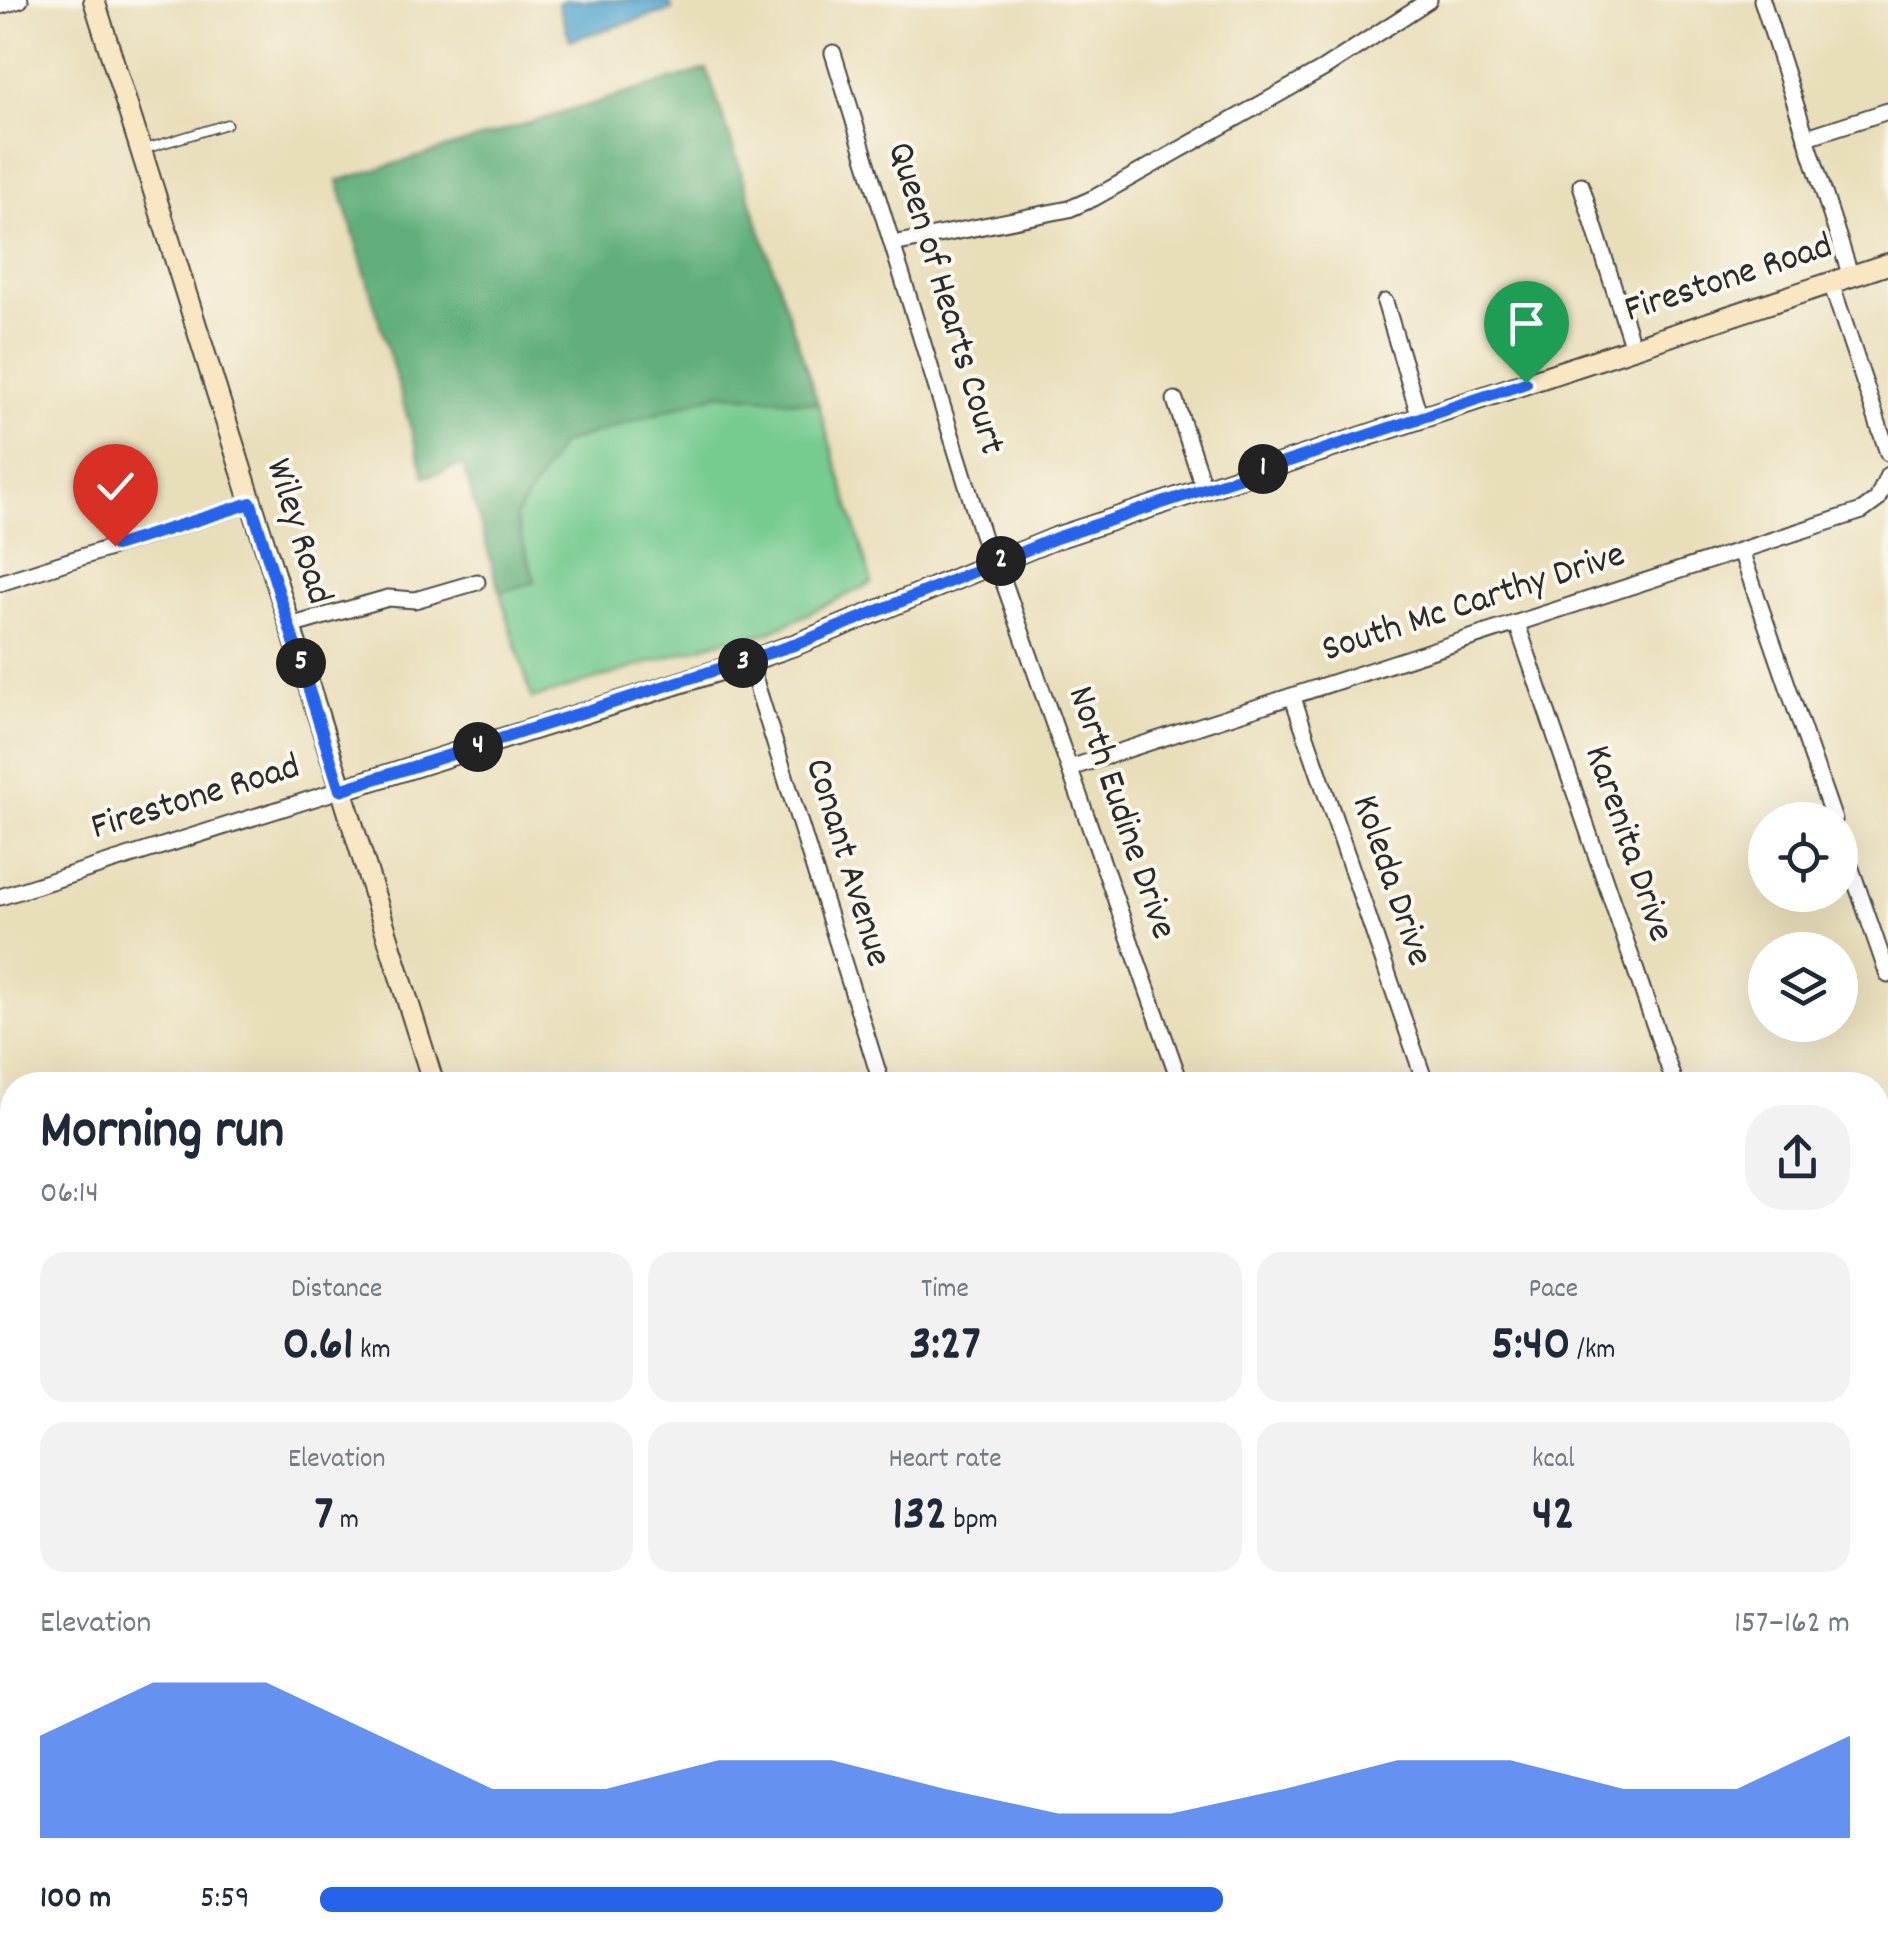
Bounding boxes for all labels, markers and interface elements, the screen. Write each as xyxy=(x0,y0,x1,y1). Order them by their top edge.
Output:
street label: Queen of Hearts Court xyxy=(870,136,1018,462)
street label: Firestone Road xyxy=(1618,221,1840,339)
pin xyxy=(1484,281,1569,384)
icon: arrive xyxy=(1499,296,1554,351)
pin xyxy=(73,444,158,547)
pin: 1 xyxy=(1238,444,1288,494)
text: 1 xyxy=(1260,449,1266,489)
street label: Wiley Road xyxy=(249,452,345,612)
icon: check xyxy=(88,459,143,514)
street label: South Mc Carthy Drive xyxy=(1315,529,1633,679)
pin: 2 xyxy=(976,536,1026,586)
text: 2 xyxy=(995,541,1007,581)
pin: 5 xyxy=(276,638,326,688)
pin: 3 xyxy=(718,638,768,688)
text: 5 xyxy=(295,643,307,683)
text: 3 xyxy=(737,643,749,683)
street label: North Eudine Drive xyxy=(1051,679,1189,947)
pin: 4 xyxy=(453,722,503,772)
text: 4 xyxy=(472,727,484,767)
street label: Karenita Drive xyxy=(1568,738,1686,950)
street label: Firestone Road xyxy=(85,741,307,857)
street label: Conant Avenue xyxy=(788,752,904,974)
street label: Koleda Drive xyxy=(1335,788,1445,974)
map controls xyxy=(1748,802,1858,1042)
button: locate xyxy=(1748,802,1858,912)
button: layers xyxy=(1748,932,1858,1042)
text: Morning run xyxy=(40,1095,284,1174)
button: share xyxy=(1745,1105,1850,1210)
text: 06:14 xyxy=(40,1172,99,1218)
text: Distance xyxy=(291,1271,382,1311)
text: Time xyxy=(921,1271,969,1311)
text: Pace xyxy=(1529,1271,1578,1311)
text: 0.61 xyxy=(283,1311,354,1383)
text: 3:27 xyxy=(909,1311,981,1383)
text: 5:40 xyxy=(1491,1311,1570,1383)
text: km xyxy=(354,1332,391,1372)
text: /km xyxy=(1570,1332,1616,1372)
text: Elevation xyxy=(288,1441,385,1481)
text: Heart rate xyxy=(888,1441,1002,1481)
text: kcal xyxy=(1532,1441,1575,1481)
text: 7 xyxy=(314,1481,333,1553)
text: 132 xyxy=(892,1481,947,1553)
text: 42 xyxy=(1532,1481,1575,1553)
text: m xyxy=(333,1502,359,1542)
text: bpm xyxy=(947,1502,998,1542)
text: Elevation xyxy=(40,1602,151,1648)
text: 157–162 m xyxy=(1734,1602,1850,1648)
text: 100 m xyxy=(40,1877,111,1923)
text: 5:59 xyxy=(200,1877,250,1923)

